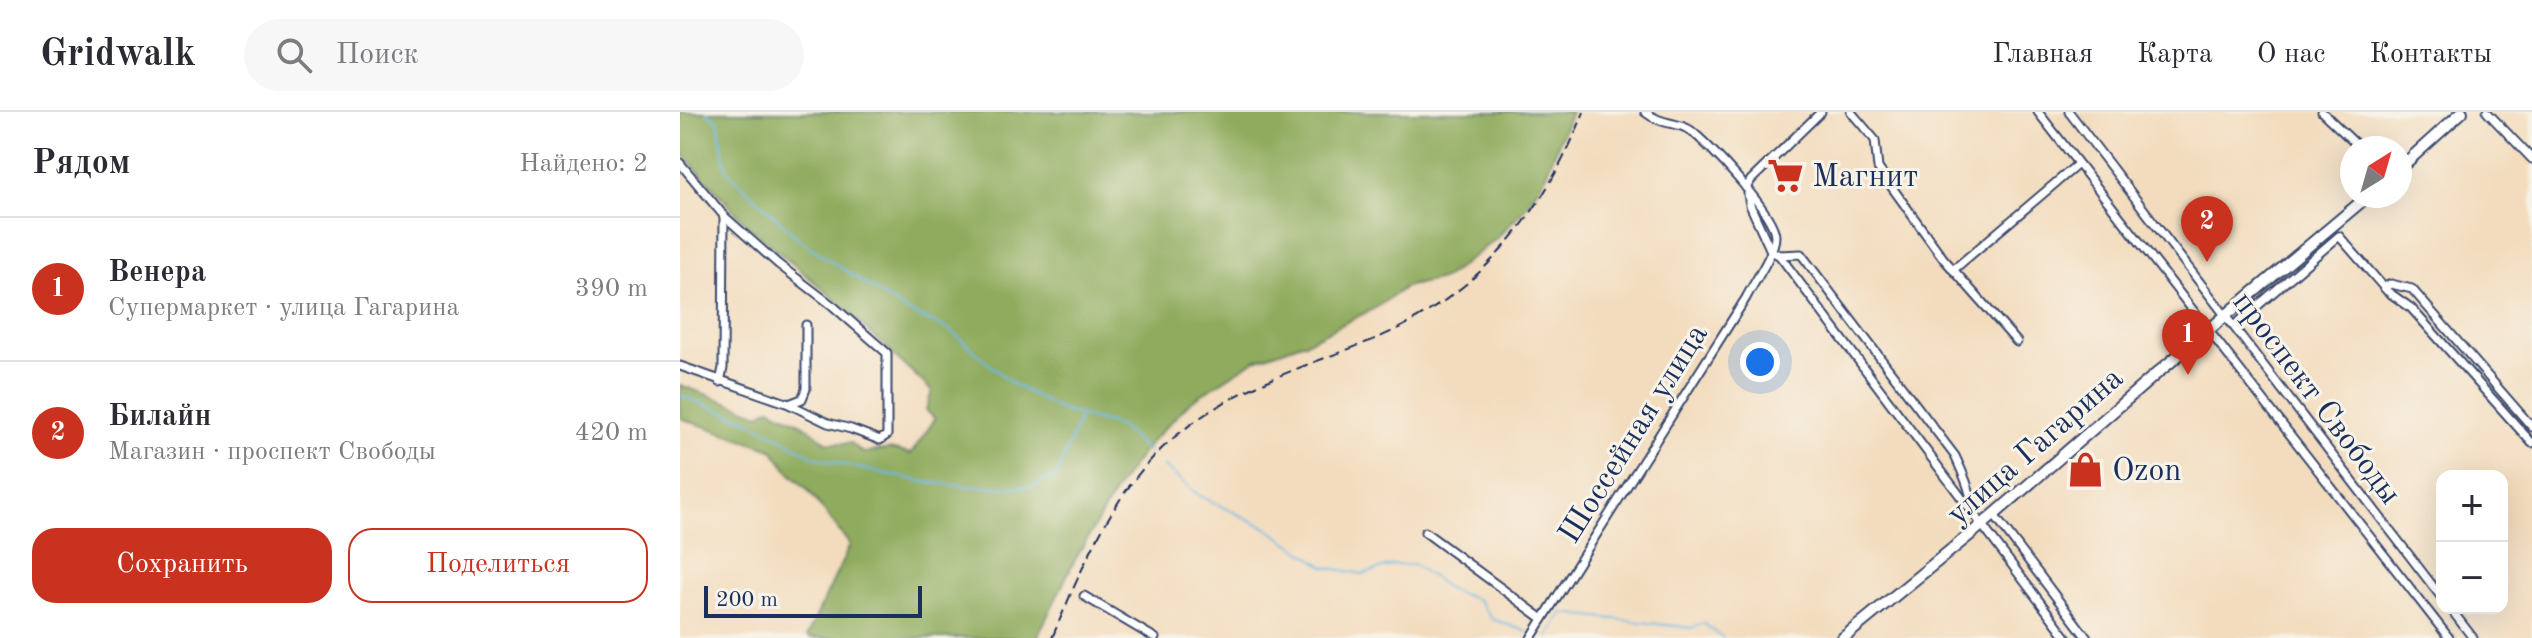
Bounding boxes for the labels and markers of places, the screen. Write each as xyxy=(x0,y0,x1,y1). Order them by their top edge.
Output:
supermarket icon: Магнит xyxy=(1767,156,1805,194)
place label: Магнит xyxy=(1812,162,1918,194)
pin: 2 xyxy=(2181,196,2233,262)
pin: 1 xyxy=(2162,309,2214,375)
shop icon: Ozon xyxy=(2067,450,2105,488)
place label: Ozon xyxy=(2112,456,2182,488)

